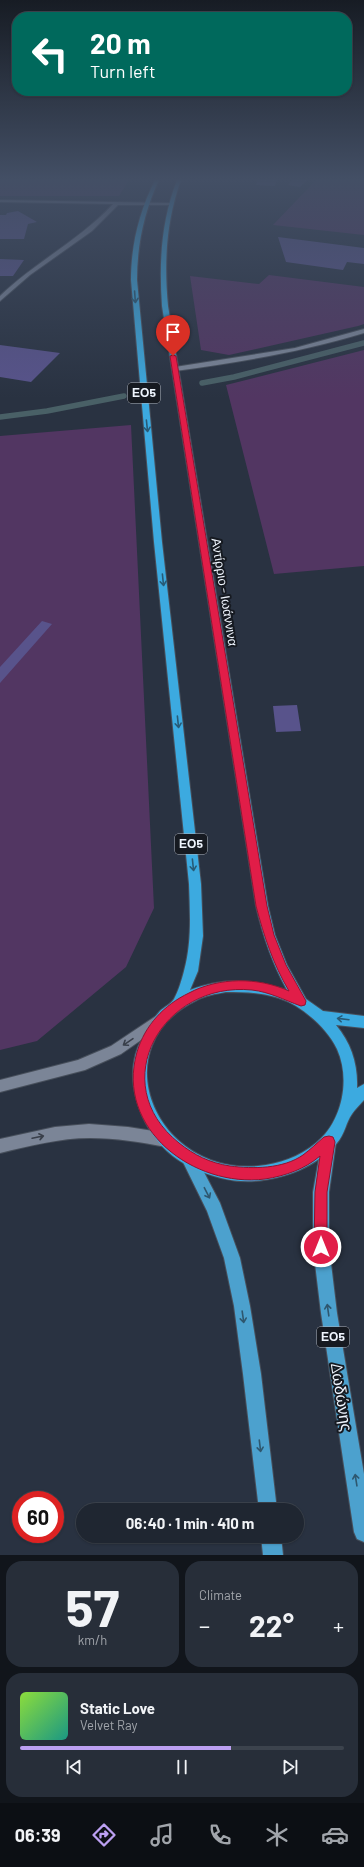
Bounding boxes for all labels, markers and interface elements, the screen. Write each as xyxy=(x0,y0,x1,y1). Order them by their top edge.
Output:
text: 20 m xyxy=(90,26,151,60)
icon: left xyxy=(24,28,76,80)
text: Turn left xyxy=(90,60,156,82)
one-way arrow xyxy=(131,290,138,303)
pin xyxy=(156,315,190,356)
icon: arrive xyxy=(162,321,184,343)
road number: ΕΟ5 xyxy=(128,383,160,403)
one-way arrow xyxy=(143,419,151,432)
street label: Αντίρριο - Ιωάννινα xyxy=(209,537,242,648)
one-way arrow xyxy=(159,574,167,587)
one-way arrow xyxy=(175,715,182,728)
road number: ΕΟ5 xyxy=(175,834,207,854)
one-way arrow xyxy=(190,858,197,871)
one-way arrow xyxy=(337,1016,350,1023)
one-way arrow xyxy=(122,1038,133,1046)
one-way arrow xyxy=(31,1133,44,1141)
one-way arrow xyxy=(203,1187,211,1199)
position arrow xyxy=(300,1226,342,1268)
one-way arrow xyxy=(324,1304,332,1317)
one-way arrow xyxy=(239,1310,247,1323)
road number: ΕΟ5 xyxy=(317,1327,349,1347)
street label: Δωδώνης xyxy=(328,1361,357,1433)
one-way arrow xyxy=(256,1439,264,1452)
one-way arrow xyxy=(351,1474,359,1487)
speed limit sign: 60 xyxy=(12,1491,64,1543)
text: 06:40 · 1 min · 410 m xyxy=(126,1514,254,1532)
text: 57 xyxy=(66,1575,119,1637)
text: Climate xyxy=(199,1587,242,1603)
text: 22° xyxy=(249,1607,294,1643)
text: − xyxy=(199,1612,210,1638)
text: + xyxy=(333,1612,344,1638)
text: km/h xyxy=(78,1632,107,1648)
text: Static Love xyxy=(80,1699,155,1717)
text: Velvet Ray xyxy=(80,1717,138,1733)
icon: previous xyxy=(63,1756,85,1778)
icon: pause xyxy=(171,1756,193,1778)
icon: next xyxy=(279,1756,301,1778)
icon: directions xyxy=(90,1821,118,1849)
icon: music xyxy=(148,1821,176,1849)
icon: phone xyxy=(206,1821,234,1849)
icon: climate xyxy=(263,1821,291,1849)
icon: car xyxy=(321,1821,349,1849)
text: 06:39 xyxy=(15,1824,61,1846)

